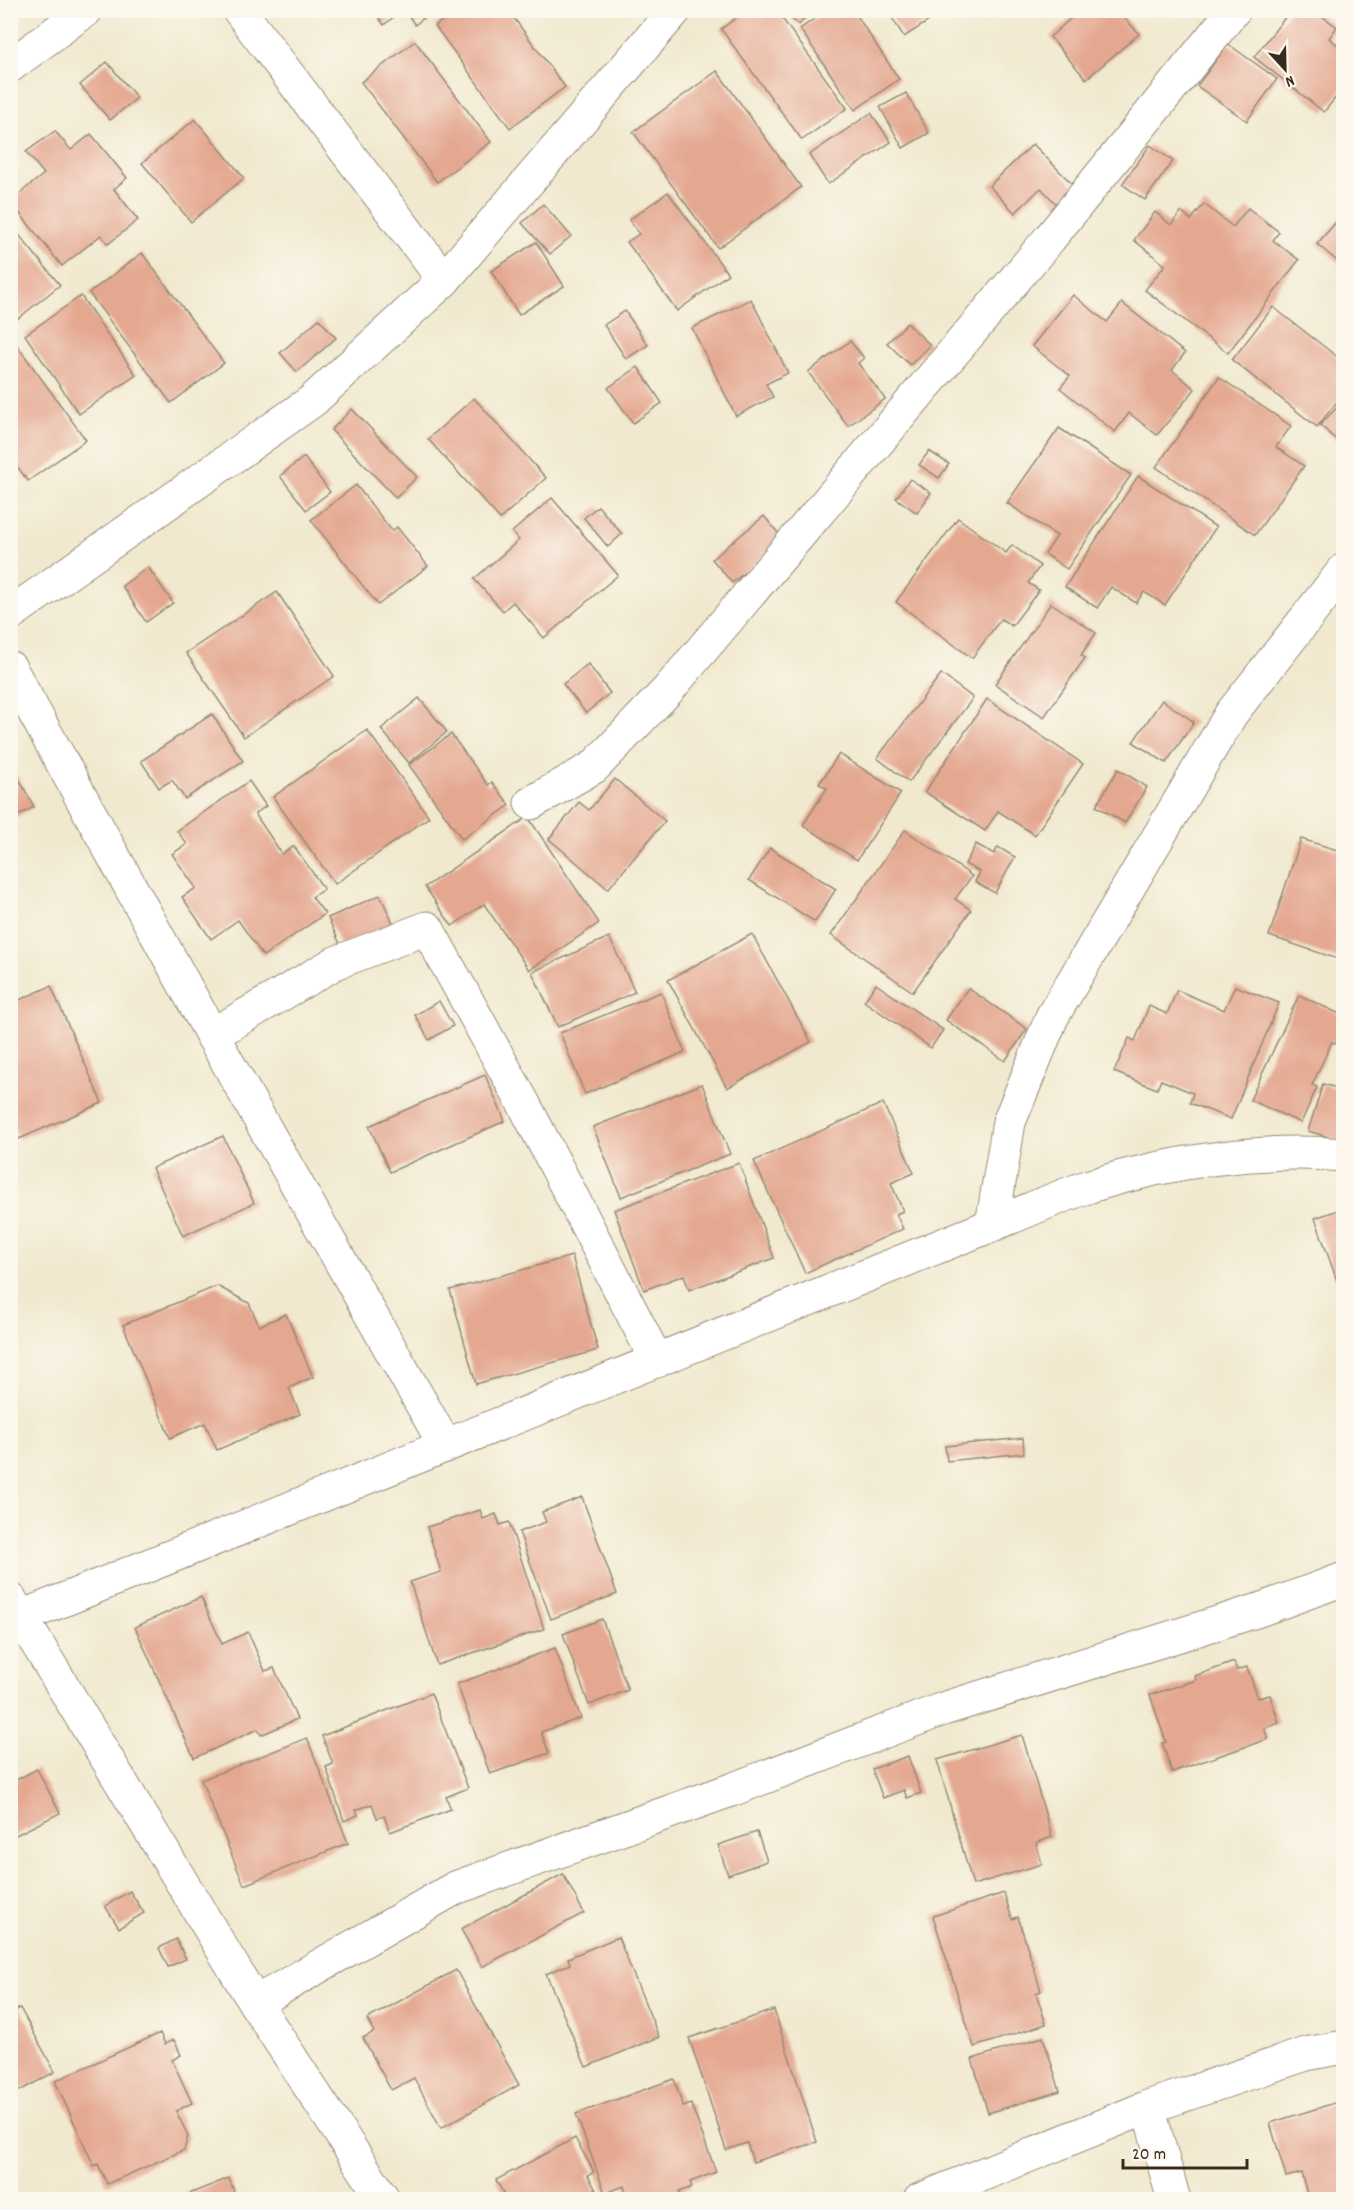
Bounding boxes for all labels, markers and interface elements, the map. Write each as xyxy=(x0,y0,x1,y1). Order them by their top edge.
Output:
north arrow xyxy=(1255,39,1315,99)
text: N xyxy=(1282,68,1298,93)
scale bar xyxy=(1123,2132,1248,2170)
text: 20 m xyxy=(1132,2143,1166,2168)

